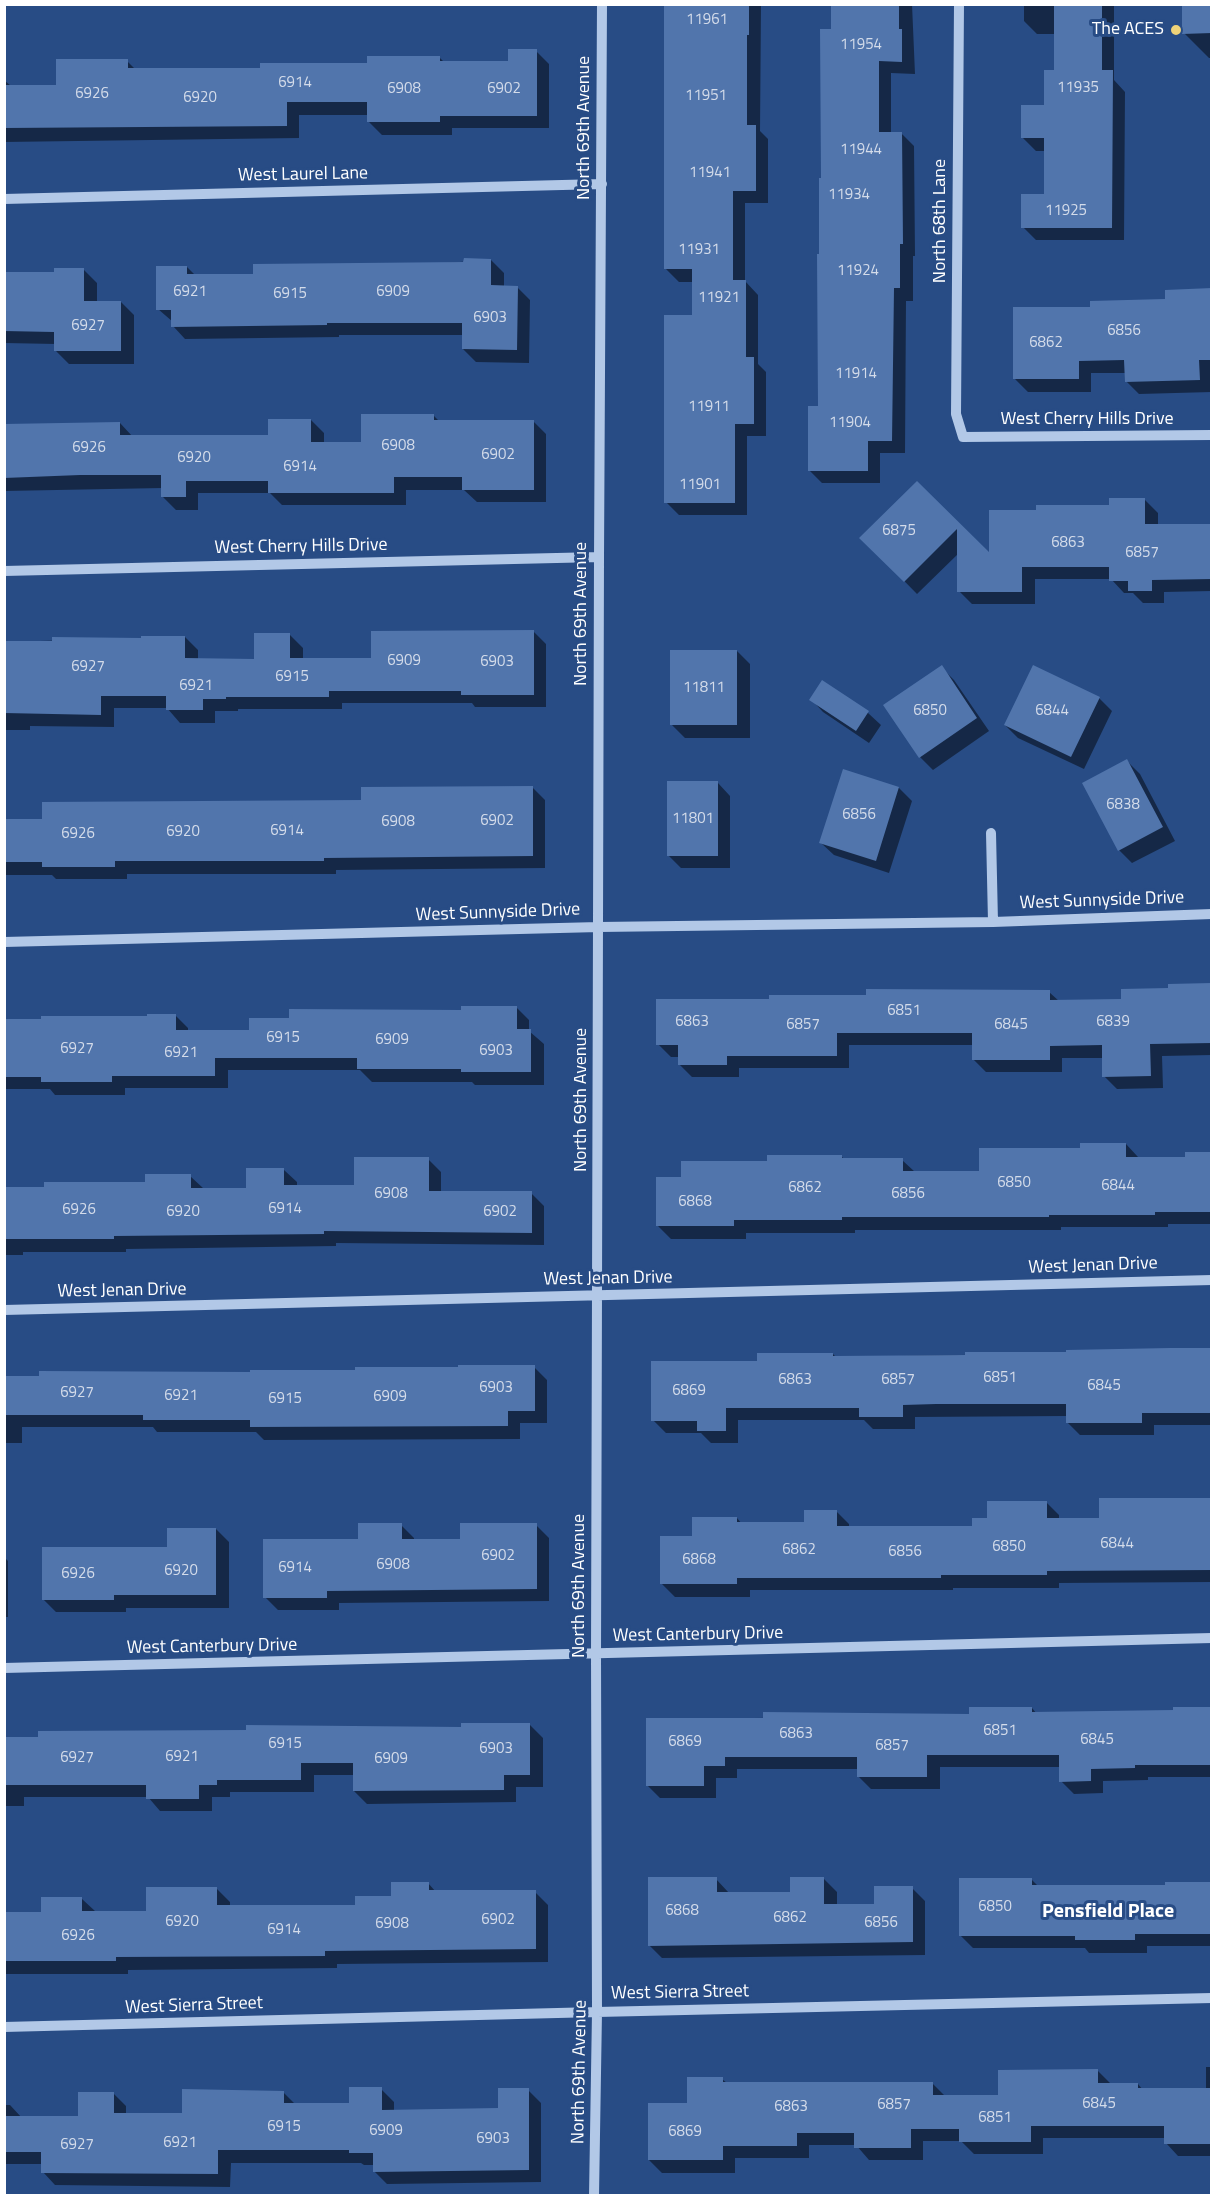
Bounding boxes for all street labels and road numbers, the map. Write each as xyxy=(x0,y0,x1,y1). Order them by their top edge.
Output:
street label: North 69th Avenue xyxy=(574,56,596,200)
street label: North 68th Lane xyxy=(930,159,952,283)
street label: West Laurel Lane xyxy=(238,163,368,187)
street label: West Cherry Hills Drive xyxy=(1000,409,1174,431)
street label: West Cherry Hills Drive xyxy=(214,535,388,559)
street label: North 69th Avenue xyxy=(571,542,593,686)
street label: West Sunnyside Drive xyxy=(1019,887,1185,915)
street label: West Sunnyside Drive xyxy=(415,899,581,927)
street label: North 69th Avenue xyxy=(571,1028,593,1172)
street label: West Jenan Drive xyxy=(1028,1253,1158,1279)
street label: West Jenan Drive xyxy=(543,1267,673,1291)
street label: West Jenan Drive xyxy=(57,1279,187,1303)
street label: North 69th Avenue xyxy=(569,1514,591,1658)
street label: West Canterbury Drive xyxy=(612,1623,784,1647)
street label: West Canterbury Drive xyxy=(126,1635,298,1659)
street label: West Sierra Street xyxy=(611,1981,749,2005)
street label: West Sierra Street xyxy=(125,1993,263,2019)
street label: North 69th Avenue xyxy=(568,2000,592,2144)

